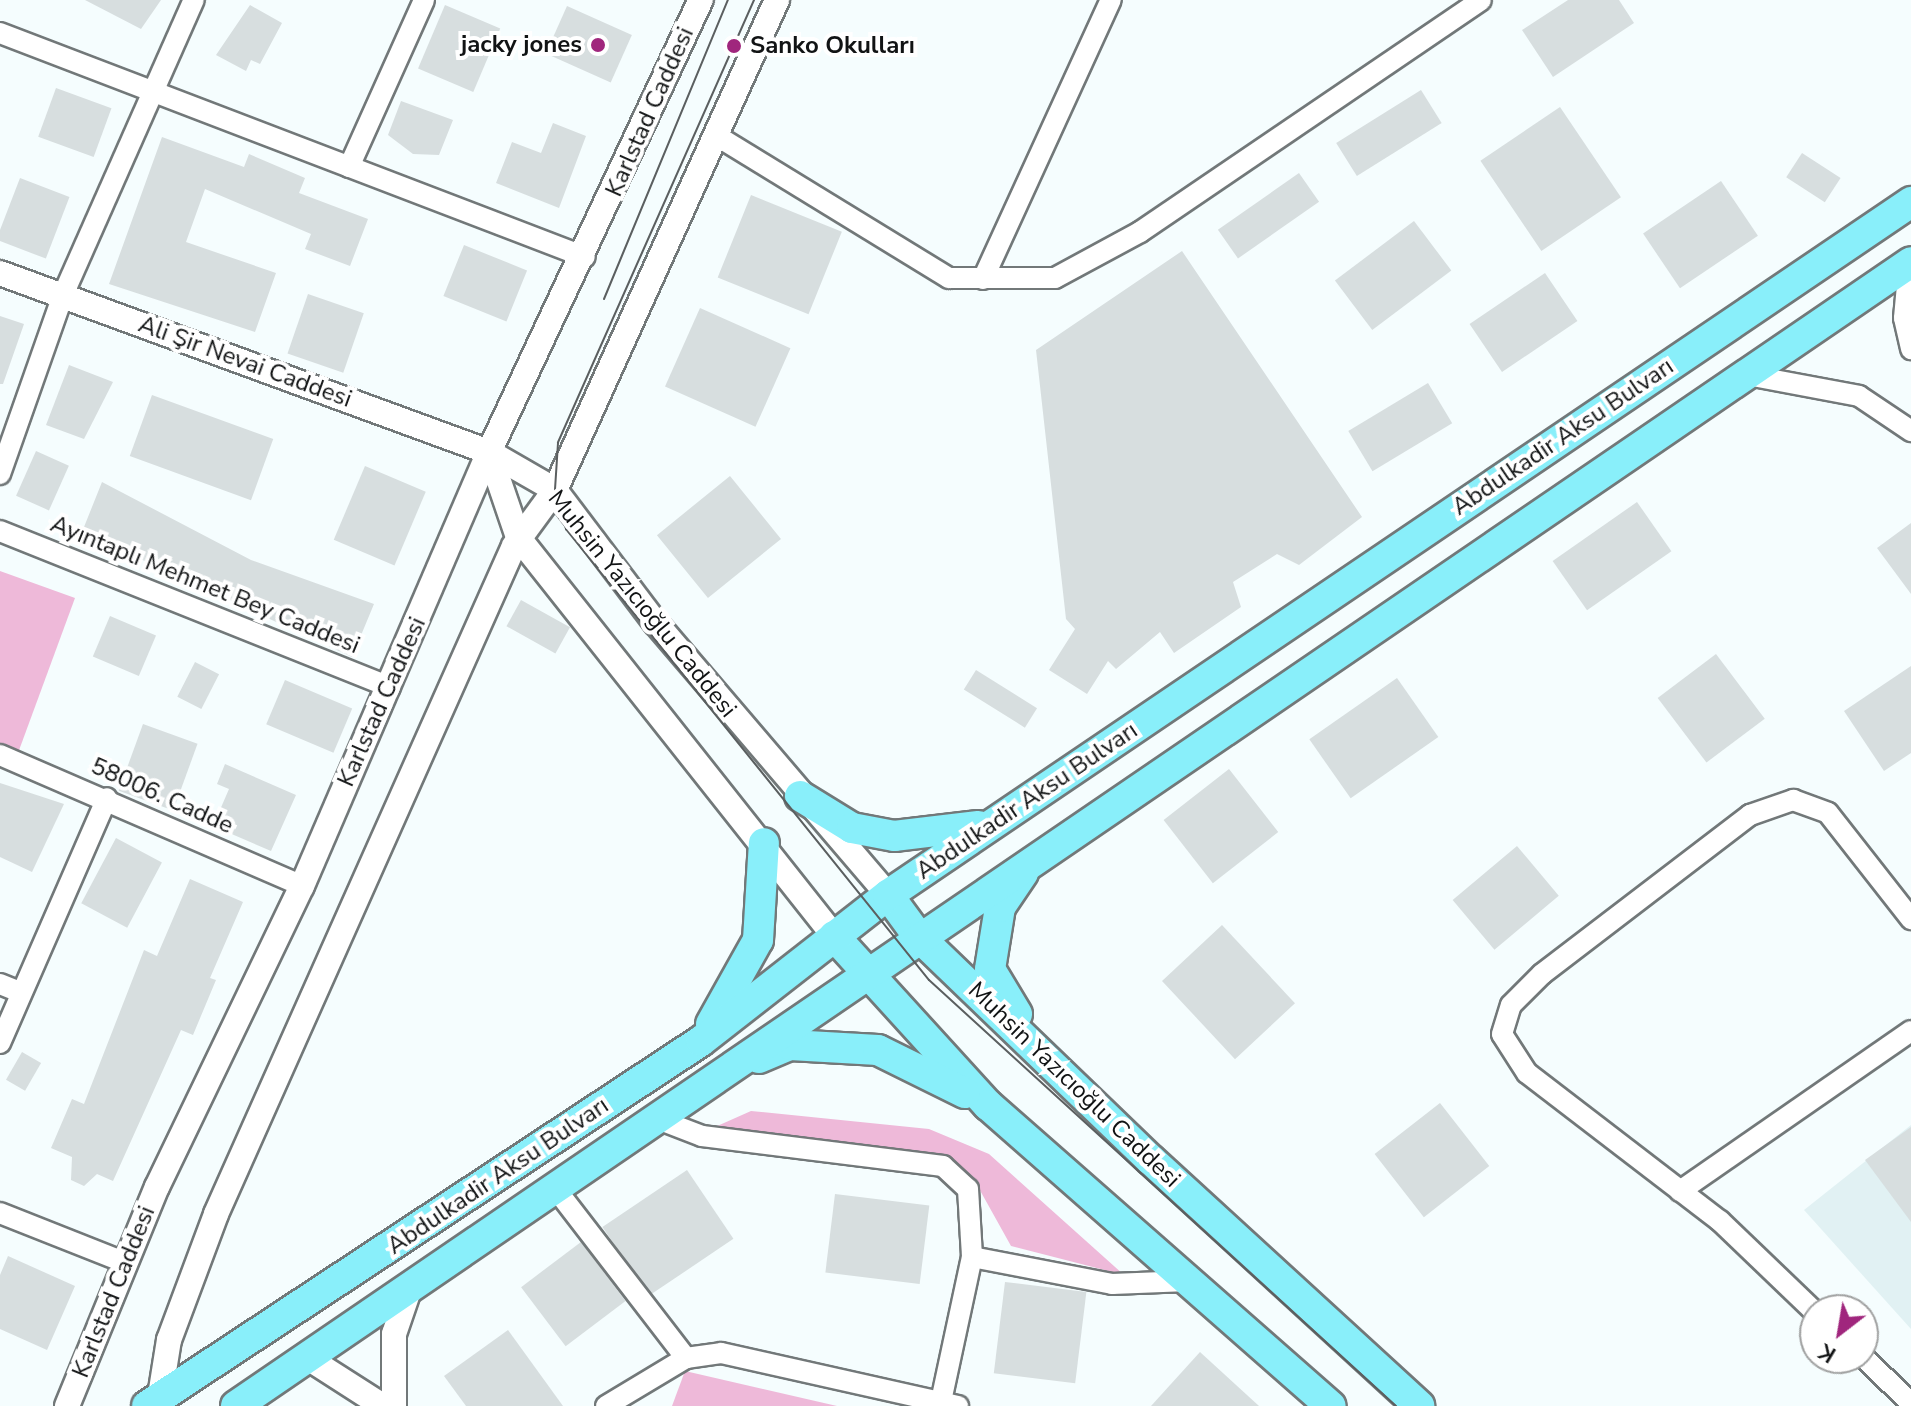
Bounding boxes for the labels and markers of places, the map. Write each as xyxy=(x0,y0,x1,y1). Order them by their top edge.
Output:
place label: jacky jones xyxy=(461,31,582,59)
place label: Sanko Okulları xyxy=(750,32,915,60)
marker: jacky jones xyxy=(589,36,607,54)
marker: Sanko Okulları xyxy=(725,37,743,55)

